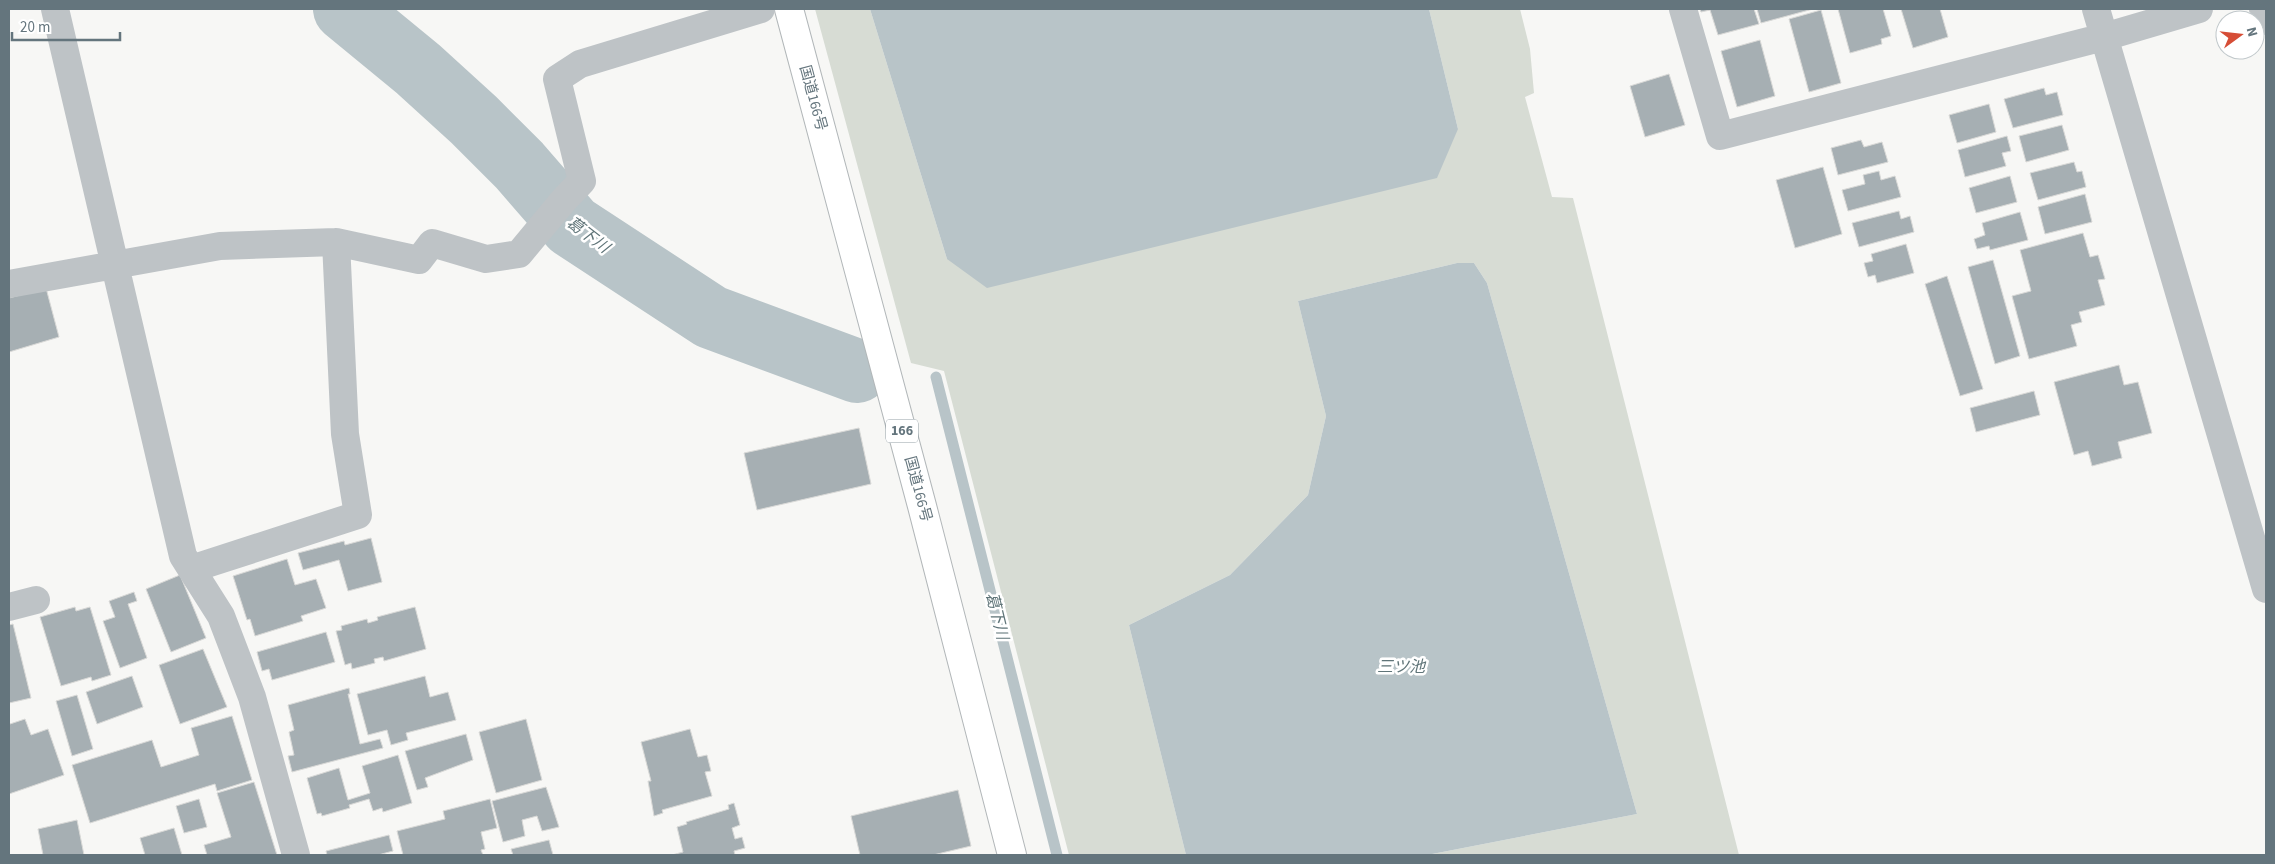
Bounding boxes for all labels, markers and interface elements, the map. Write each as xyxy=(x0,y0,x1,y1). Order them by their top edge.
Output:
scale bar xyxy=(12,10,120,42)
north arrow xyxy=(2215,10,2265,60)
text: 20 m xyxy=(20,17,50,38)
text: N xyxy=(2241,25,2262,39)
street label: 国道166号 xyxy=(794,63,832,133)
water label: 葛下川 xyxy=(562,212,615,259)
road number: 166 xyxy=(886,420,918,442)
street label: 国道166号 xyxy=(899,454,937,524)
water label: 葛下川 xyxy=(981,590,1014,644)
water label: 三ツ池 xyxy=(1377,656,1427,678)

